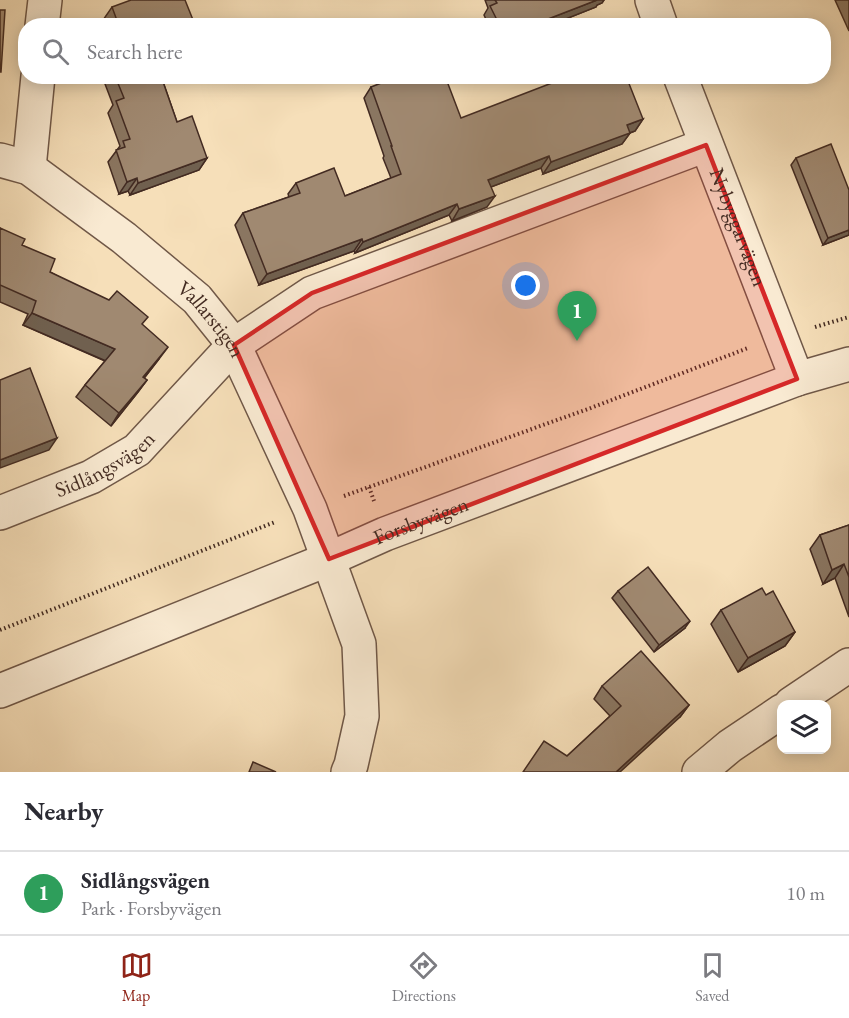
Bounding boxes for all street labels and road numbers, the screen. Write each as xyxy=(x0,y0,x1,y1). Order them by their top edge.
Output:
street label: Nybyggarvägen xyxy=(704,164,774,290)
street label: Vallarstigen xyxy=(172,274,252,362)
street label: Sidlångsvägen xyxy=(51,425,161,503)
street label: Forsbyvägen xyxy=(369,490,472,551)

